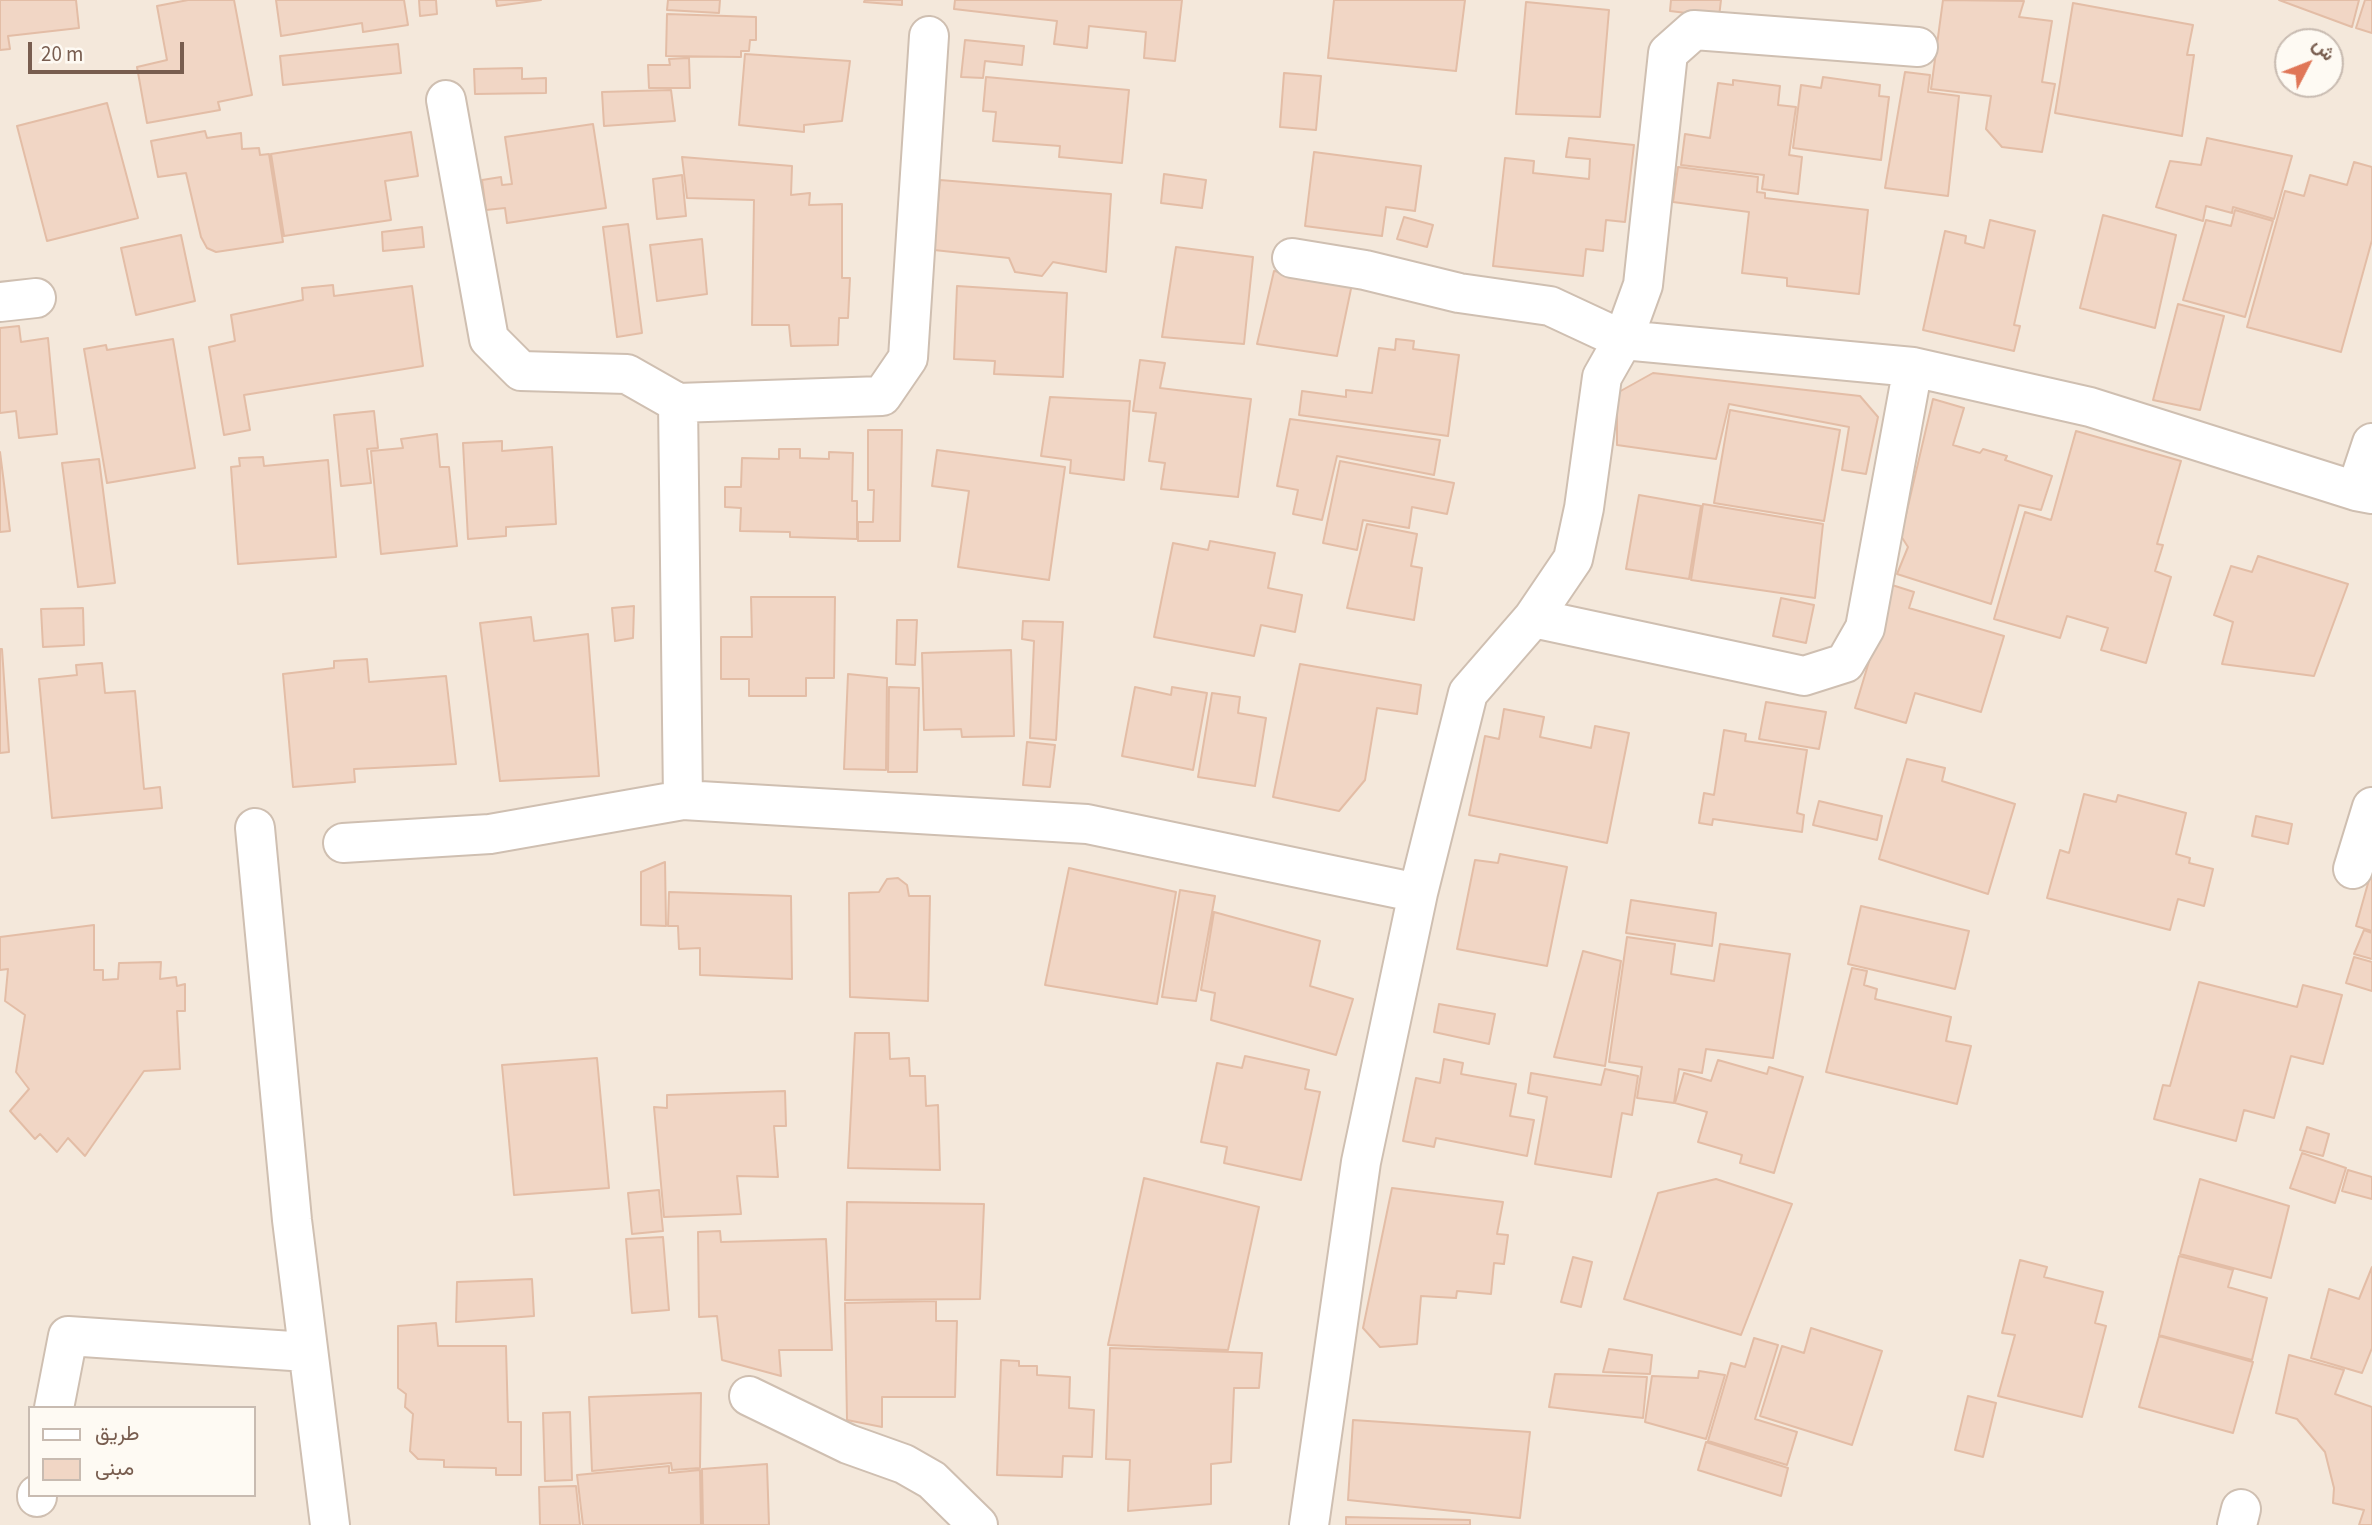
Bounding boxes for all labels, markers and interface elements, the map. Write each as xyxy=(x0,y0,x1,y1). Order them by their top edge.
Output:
scale bar xyxy=(32,28,187,72)
north arrow xyxy=(2274,28,2344,98)
text: ش xyxy=(2306,32,2341,67)
text: 20 m xyxy=(41,39,83,69)
legend xyxy=(28,1406,256,1497)
text: طريق xyxy=(95,1418,140,1448)
text: مبنى xyxy=(95,1453,134,1483)

